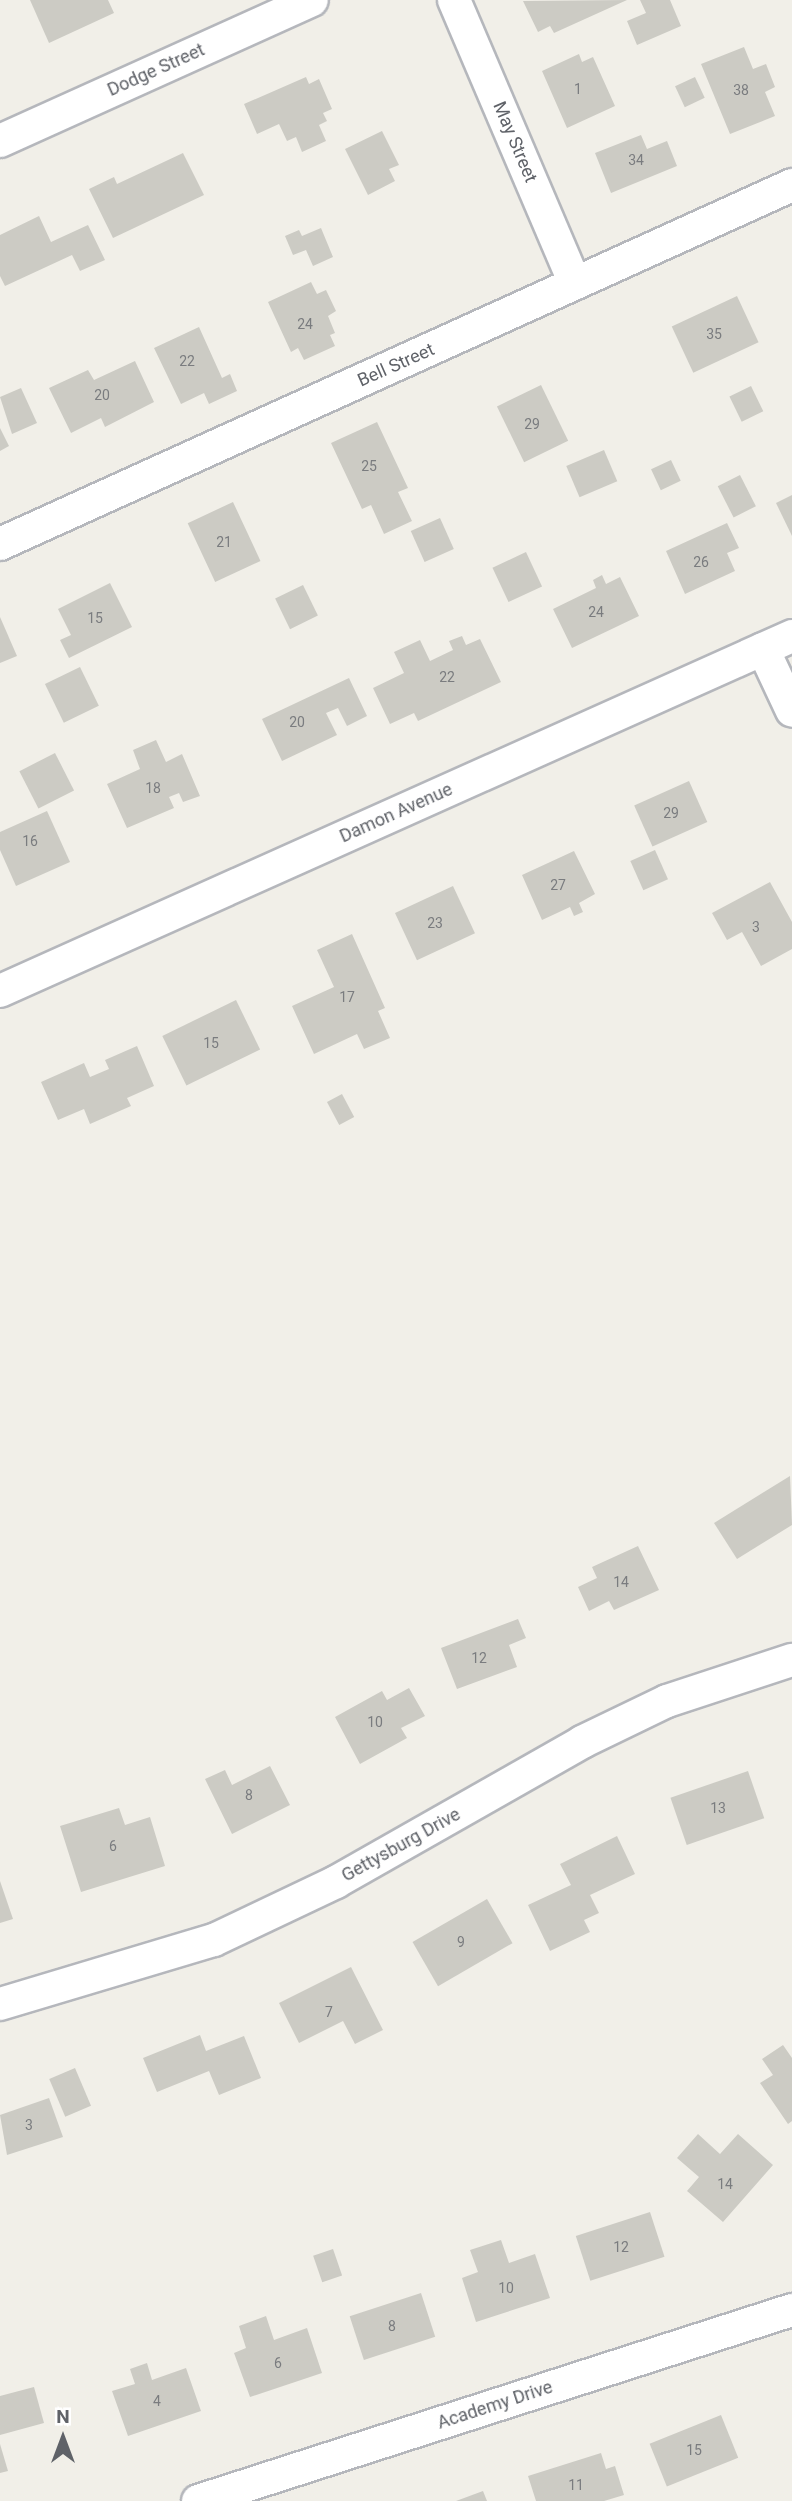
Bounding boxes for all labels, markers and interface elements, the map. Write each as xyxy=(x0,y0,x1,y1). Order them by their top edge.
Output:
street label: Dodge Street xyxy=(104,39,208,101)
house number: 1 xyxy=(574,81,582,97)
house number: 38 xyxy=(733,82,749,98)
street label: May Street xyxy=(488,98,542,186)
house number: 34 xyxy=(628,152,644,168)
house number: 24 xyxy=(297,316,313,332)
house number: 35 xyxy=(706,326,722,342)
street label: Bell Street xyxy=(354,339,438,391)
house number: 22 xyxy=(179,353,195,369)
house number: 20 xyxy=(94,387,110,403)
house number: 29 xyxy=(524,416,540,432)
house number: 25 xyxy=(361,458,377,474)
house number: 21 xyxy=(216,534,232,550)
house number: 26 xyxy=(693,554,709,570)
house number: 24 xyxy=(588,604,604,620)
house number: 15 xyxy=(87,610,103,626)
house number: 22 xyxy=(439,669,455,685)
house number: 20 xyxy=(289,714,305,730)
street label: Damon Avenue xyxy=(336,779,456,847)
house number: 18 xyxy=(145,780,161,796)
house number: 29 xyxy=(663,805,679,821)
house number: 16 xyxy=(22,833,38,849)
house number: 27 xyxy=(550,877,566,893)
house number: 23 xyxy=(427,915,443,931)
house number: 3 xyxy=(752,919,760,935)
house number: 17 xyxy=(339,989,355,1005)
house number: 15 xyxy=(203,1035,219,1051)
house number: 14 xyxy=(613,1574,629,1590)
house number: 12 xyxy=(471,1650,487,1666)
house number: 10 xyxy=(367,1714,383,1730)
house number: 8 xyxy=(245,1787,253,1803)
house number: 13 xyxy=(710,1800,726,1816)
street label: Gettysburg Drive xyxy=(338,1803,464,1887)
house number: 6 xyxy=(109,1838,117,1854)
house number: 9 xyxy=(457,1934,465,1950)
house number: 7 xyxy=(325,2004,333,2020)
house number: 3 xyxy=(25,2117,33,2133)
house number: 14 xyxy=(717,2176,733,2192)
house number: 12 xyxy=(613,2239,629,2255)
house number: 10 xyxy=(498,2280,514,2296)
house number: 8 xyxy=(388,2318,396,2334)
house number: 6 xyxy=(274,2355,282,2371)
street label: Academy Drive xyxy=(435,2376,555,2434)
house number: 4 xyxy=(153,2393,161,2409)
north arrow xyxy=(28,2403,98,2473)
text: N xyxy=(56,2405,70,2428)
house number: 15 xyxy=(686,2442,702,2458)
house number: 11 xyxy=(568,2477,584,2493)

